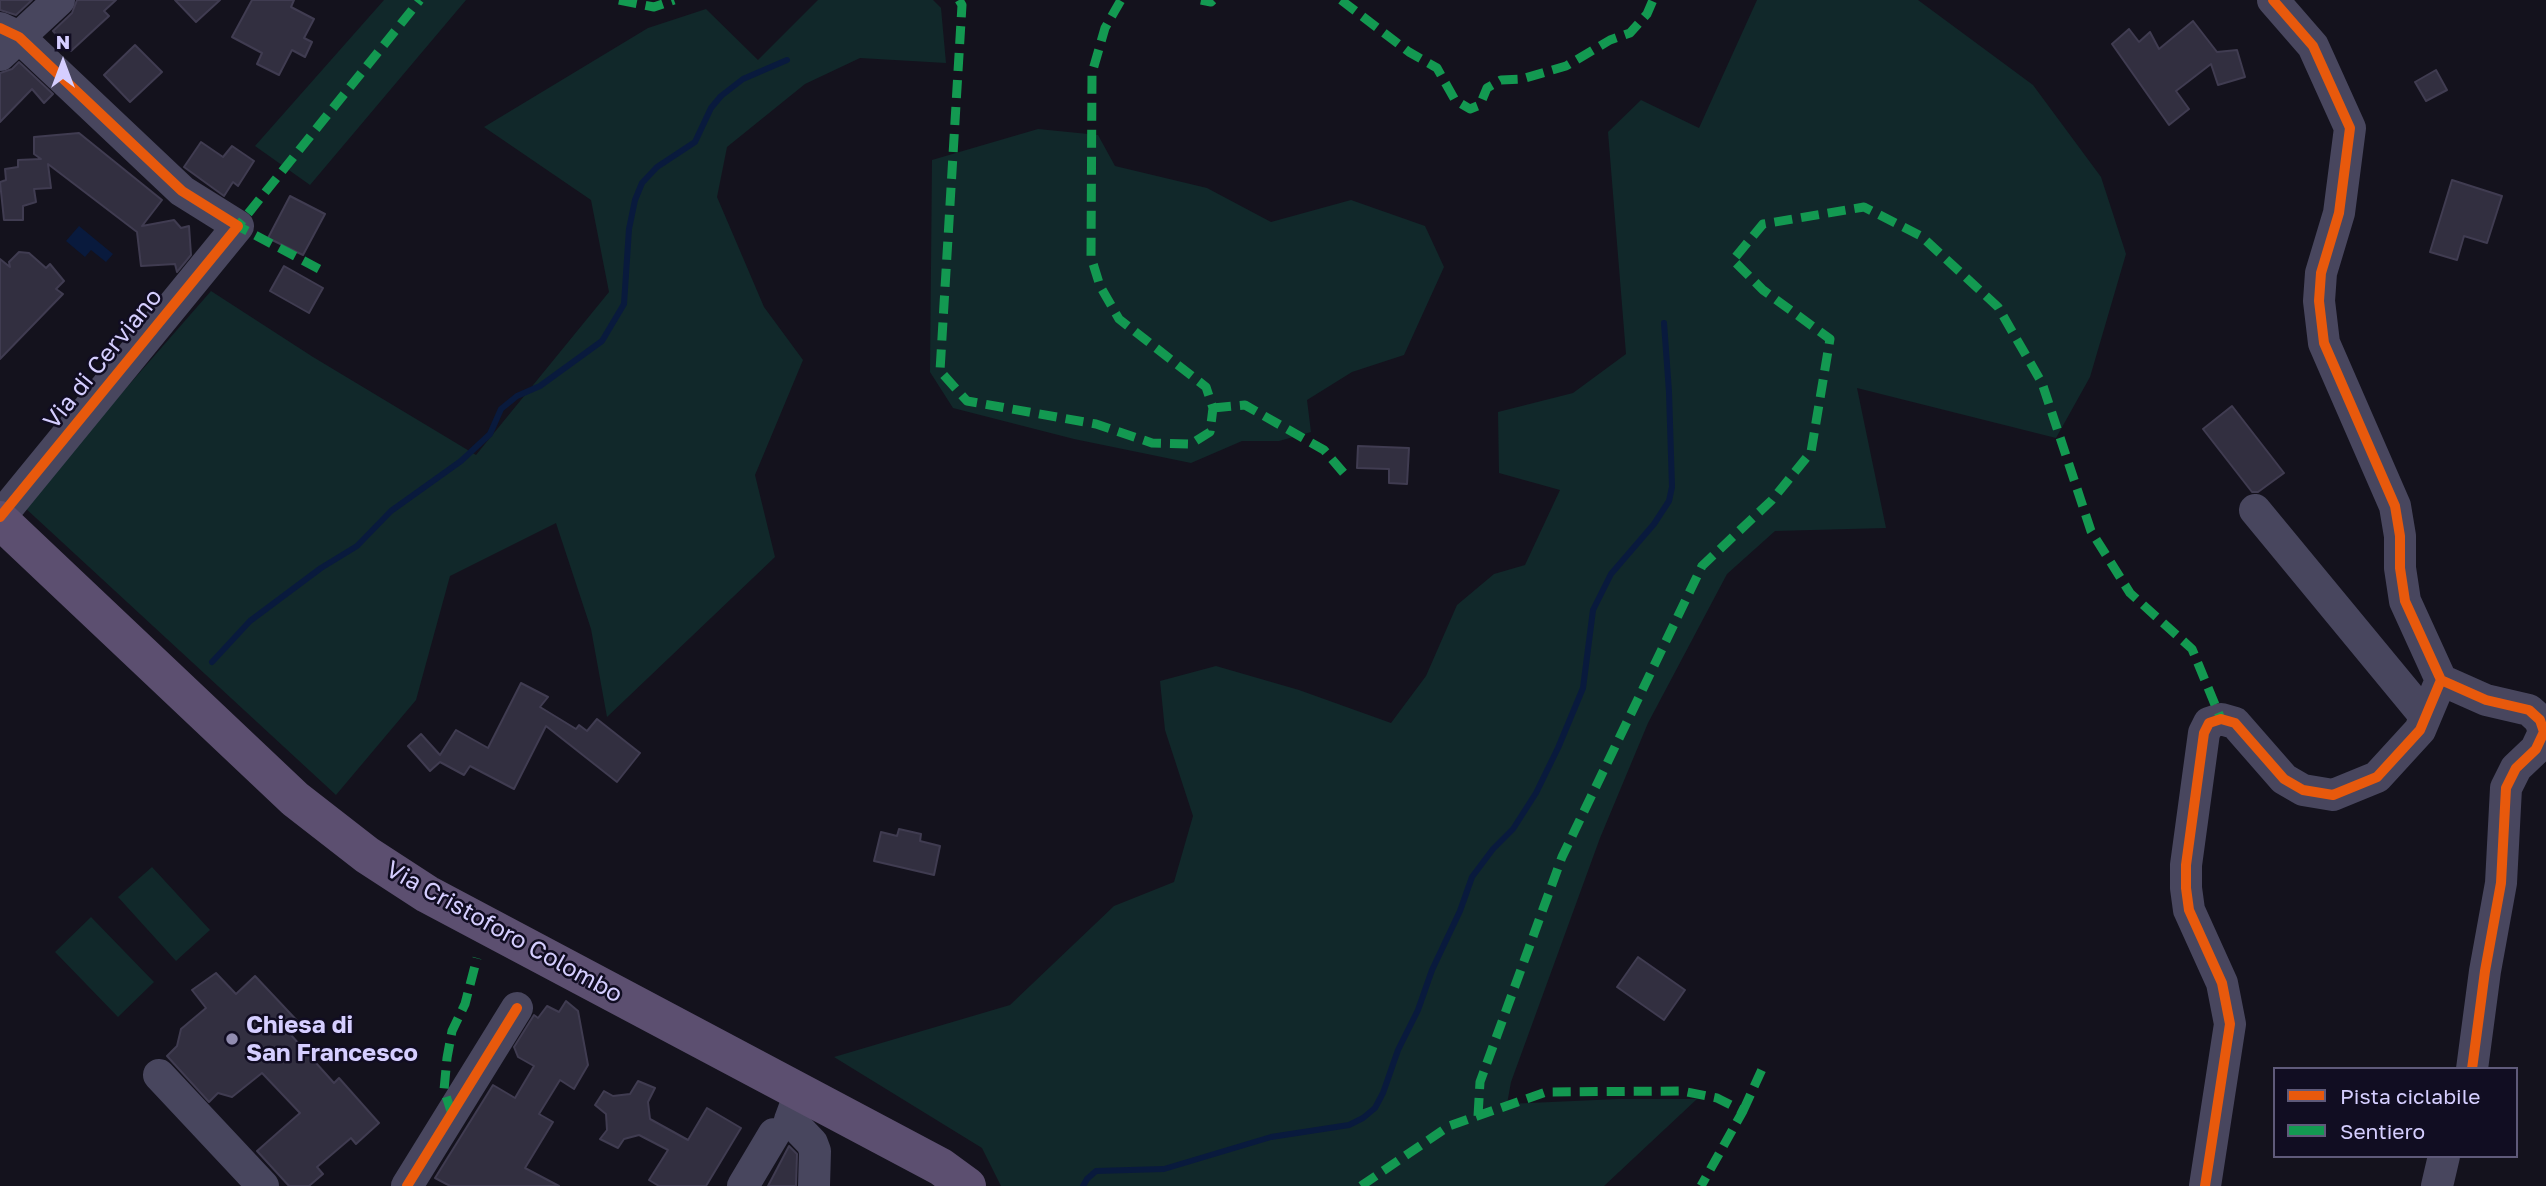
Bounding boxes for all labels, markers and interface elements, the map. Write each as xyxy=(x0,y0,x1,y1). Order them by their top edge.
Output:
north arrow xyxy=(28,28,98,98)
text: N xyxy=(56,30,70,53)
street label: Via di Cerviano xyxy=(38,283,168,435)
street label: Via Cristoforo Colombo xyxy=(381,855,627,1009)
place label: Chiesa di San Francesco xyxy=(246,1011,418,1067)
marker: Chiesa di San Francesco xyxy=(224,1031,240,1047)
legend xyxy=(2273,1067,2518,1158)
text: Pista ciclabile xyxy=(2340,1083,2480,1109)
text: Sentiero xyxy=(2340,1118,2425,1144)

